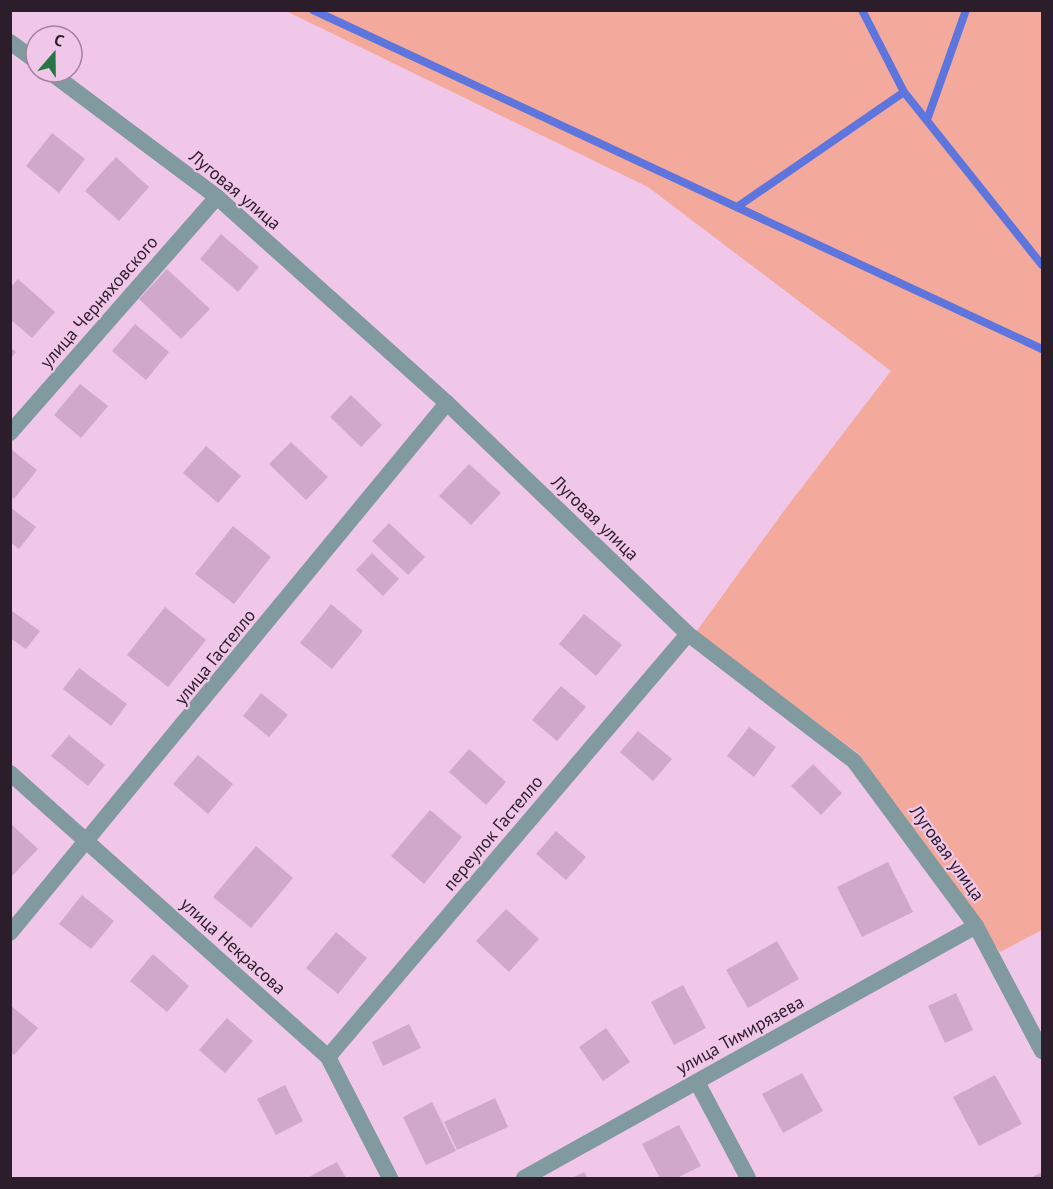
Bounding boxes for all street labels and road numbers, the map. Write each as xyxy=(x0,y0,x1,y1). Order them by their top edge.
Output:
street label: Луговая улица xyxy=(184,144,286,235)
street label: улица Черняховского xyxy=(35,231,163,373)
street label: Луговая улица xyxy=(546,470,644,565)
street label: улица Гастелло xyxy=(169,604,260,709)
street label: переулок Гастелло xyxy=(438,770,548,895)
street label: Луговая улица xyxy=(904,800,990,905)
street label: улица Некрасова xyxy=(176,892,291,999)
street label: улица Тимирязева xyxy=(672,990,808,1079)

